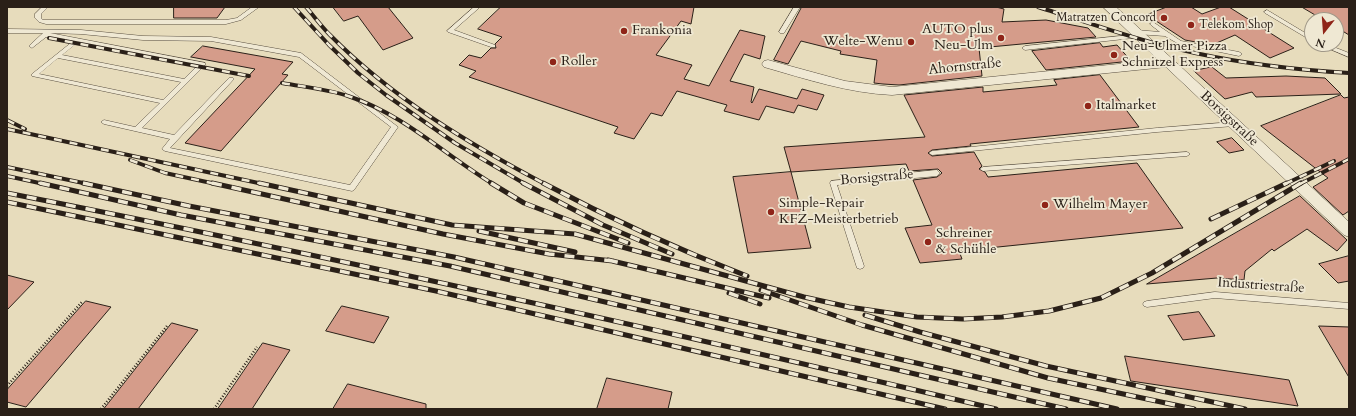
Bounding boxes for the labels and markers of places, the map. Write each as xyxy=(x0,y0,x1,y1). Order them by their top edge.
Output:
place label: Matratzen Concord xyxy=(1056,11,1156,25)
marker: Matratzen Concord xyxy=(1159,13,1169,23)
place label: Telekom Shop xyxy=(1199,18,1274,32)
marker: Telekom Shop xyxy=(1186,20,1196,30)
place label: AUTO plus Neu-Ulm xyxy=(922,22,993,54)
place label: Frankonia xyxy=(632,23,692,39)
marker: Frankonia xyxy=(619,26,629,36)
marker: AUTO plus Neu-Ulm xyxy=(996,33,1006,43)
place label: Welte-Wenu xyxy=(823,34,903,50)
marker: Welte-Wenu xyxy=(906,37,916,47)
place label: Neu-Ulmer Pizza Schnitzel Express xyxy=(1122,39,1227,72)
marker: Neu-Ulmer Pizza Schnitzel Express xyxy=(1109,50,1119,60)
place label: Roller xyxy=(561,54,597,70)
marker: Roller xyxy=(548,57,558,67)
place label: Italmarket xyxy=(1096,98,1156,114)
marker: Italmarket xyxy=(1083,101,1093,111)
place label: Simple-Repair KFZ-Meisterbetrieb xyxy=(779,196,899,228)
place label: Wilhelm Mayer xyxy=(1053,197,1147,213)
marker: Wilhelm Mayer xyxy=(1040,200,1050,210)
marker: Simple-Repair KFZ-Meisterbetrieb xyxy=(766,207,776,217)
place label: Schreiner & Schühle xyxy=(936,226,997,258)
marker: Schreiner & Schühle xyxy=(923,237,933,247)

